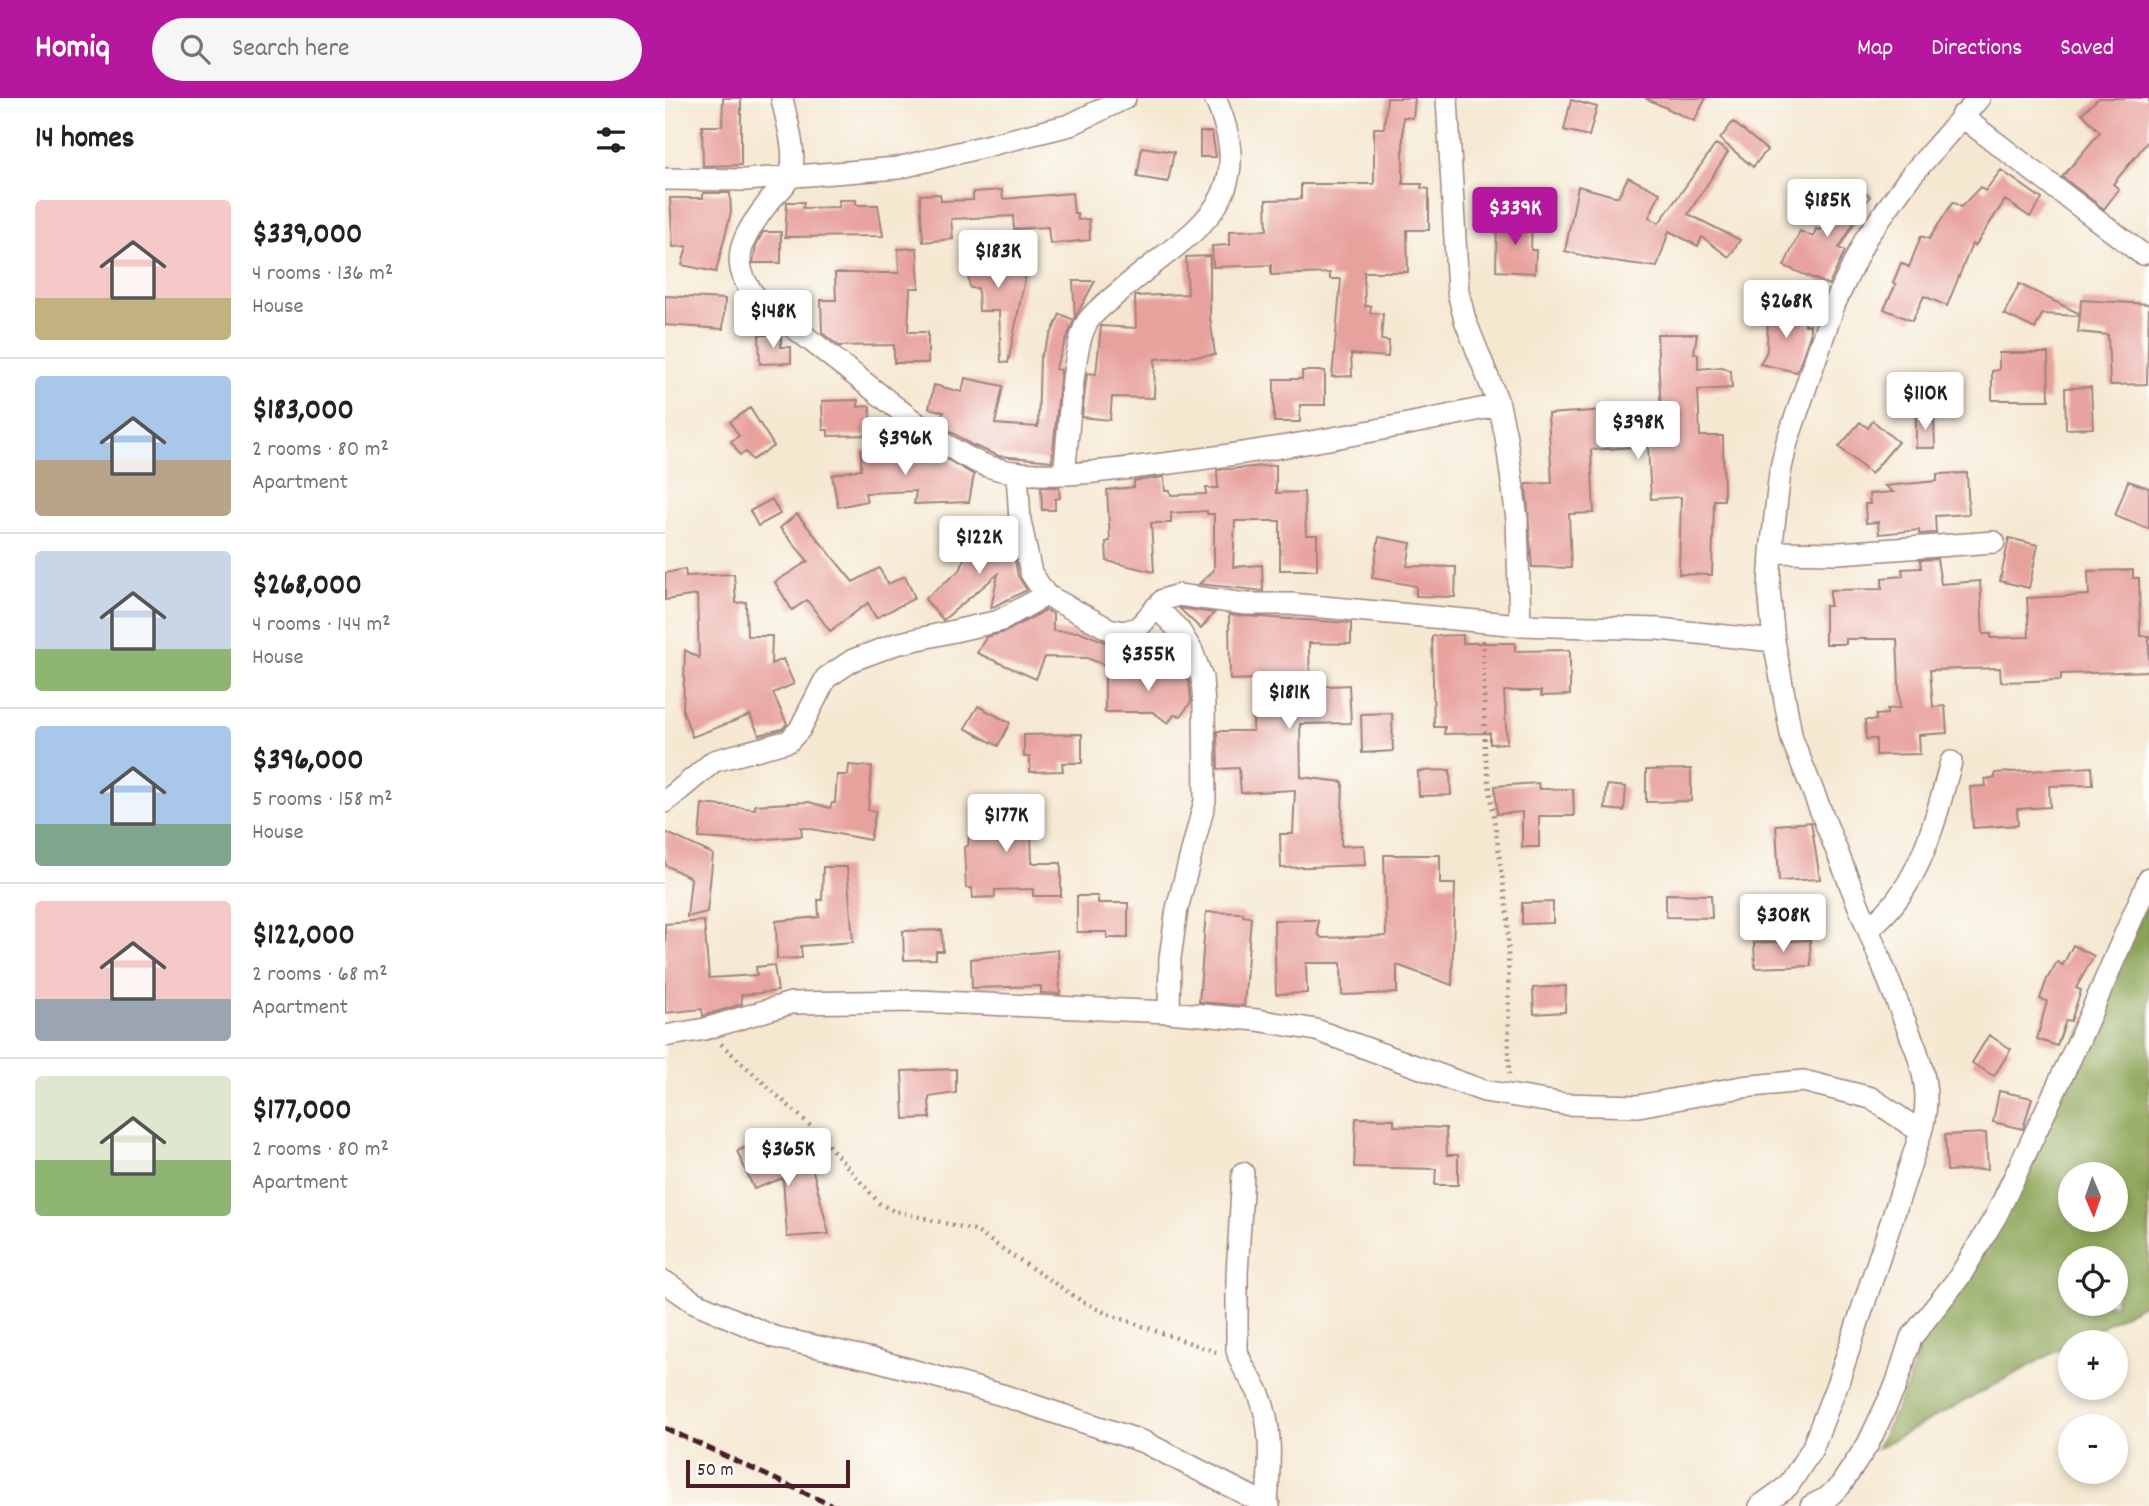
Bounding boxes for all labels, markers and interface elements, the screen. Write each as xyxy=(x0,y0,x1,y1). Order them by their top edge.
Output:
search box xyxy=(152,18,642,81)
text: Homiq xyxy=(35,26,110,73)
icon: search xyxy=(176,30,214,68)
text: Search here xyxy=(232,31,349,68)
text: Map xyxy=(1857,32,1893,66)
text: Directions xyxy=(1931,32,2022,66)
text: Saved xyxy=(2060,32,2114,66)
text: 14 homes xyxy=(35,119,134,162)
icon: filters xyxy=(592,121,630,159)
pin: $185K xyxy=(1778,180,1876,239)
text: $185K xyxy=(1803,185,1851,218)
pin: $339K xyxy=(1466,188,1564,247)
text: $339K xyxy=(1488,193,1542,226)
text: $339,000 xyxy=(252,215,362,258)
icon: home xyxy=(91,228,175,312)
pin: $183K xyxy=(949,230,1047,290)
text: $183K xyxy=(975,236,1021,269)
text: 4 rooms · 136 m² xyxy=(252,258,393,291)
pin: $268K xyxy=(1737,280,1835,340)
text: $268K xyxy=(1760,286,1812,319)
pin: $148K xyxy=(724,290,822,350)
text: House xyxy=(252,291,304,324)
text: $148K xyxy=(750,296,796,329)
pin: $110K xyxy=(1876,372,1974,432)
text: $110K xyxy=(1903,378,1947,411)
text: $183,000 xyxy=(252,391,354,434)
pin: $398K xyxy=(1589,402,1687,461)
icon: home xyxy=(91,404,175,488)
text: $398K xyxy=(1612,407,1664,440)
pin: $396K xyxy=(856,418,954,477)
text: $396K xyxy=(878,423,932,456)
text: 2 rooms · 80 m² xyxy=(252,434,389,467)
text: Apartment xyxy=(252,467,348,500)
pin: $122K xyxy=(930,517,1028,576)
text: $122K xyxy=(955,522,1003,555)
text: $268,000 xyxy=(252,566,362,609)
icon: home xyxy=(91,579,175,663)
text: 4 rooms · 144 m² xyxy=(252,609,391,642)
pin: $355K xyxy=(1099,634,1197,693)
text: $355K xyxy=(1121,639,1175,672)
text: House xyxy=(252,642,304,675)
pin: $181K xyxy=(1240,672,1338,731)
text: $181K xyxy=(1268,677,1310,710)
text: $396,000 xyxy=(252,741,364,784)
icon: home xyxy=(91,754,175,838)
text: 5 rooms · 158 m² xyxy=(252,784,393,817)
pin: $177K xyxy=(957,794,1055,854)
text: $177K xyxy=(984,800,1028,833)
text: House xyxy=(252,817,304,850)
pin: $308K xyxy=(1734,894,1832,954)
text: $308K xyxy=(1756,900,1810,933)
text: $122,000 xyxy=(252,916,355,959)
icon: home xyxy=(91,929,175,1013)
text: 2 rooms · 68 m² xyxy=(252,959,388,992)
text: Apartment xyxy=(252,992,348,1025)
text: $177,000 xyxy=(252,1091,352,1134)
icon: home xyxy=(91,1104,175,1188)
pin: $365K xyxy=(739,1128,837,1188)
text: 2 rooms · 80 m² xyxy=(252,1134,389,1167)
text: $365K xyxy=(761,1134,815,1167)
north arrow xyxy=(2058,1162,2128,1232)
map controls xyxy=(2058,1162,2128,1484)
text: Apartment xyxy=(252,1167,348,1200)
button: locate xyxy=(2058,1246,2128,1316)
button: + xyxy=(2058,1330,2128,1400)
button: − xyxy=(2058,1414,2128,1484)
scale bar xyxy=(686,1457,851,1489)
text: 50 m xyxy=(697,1458,734,1485)

